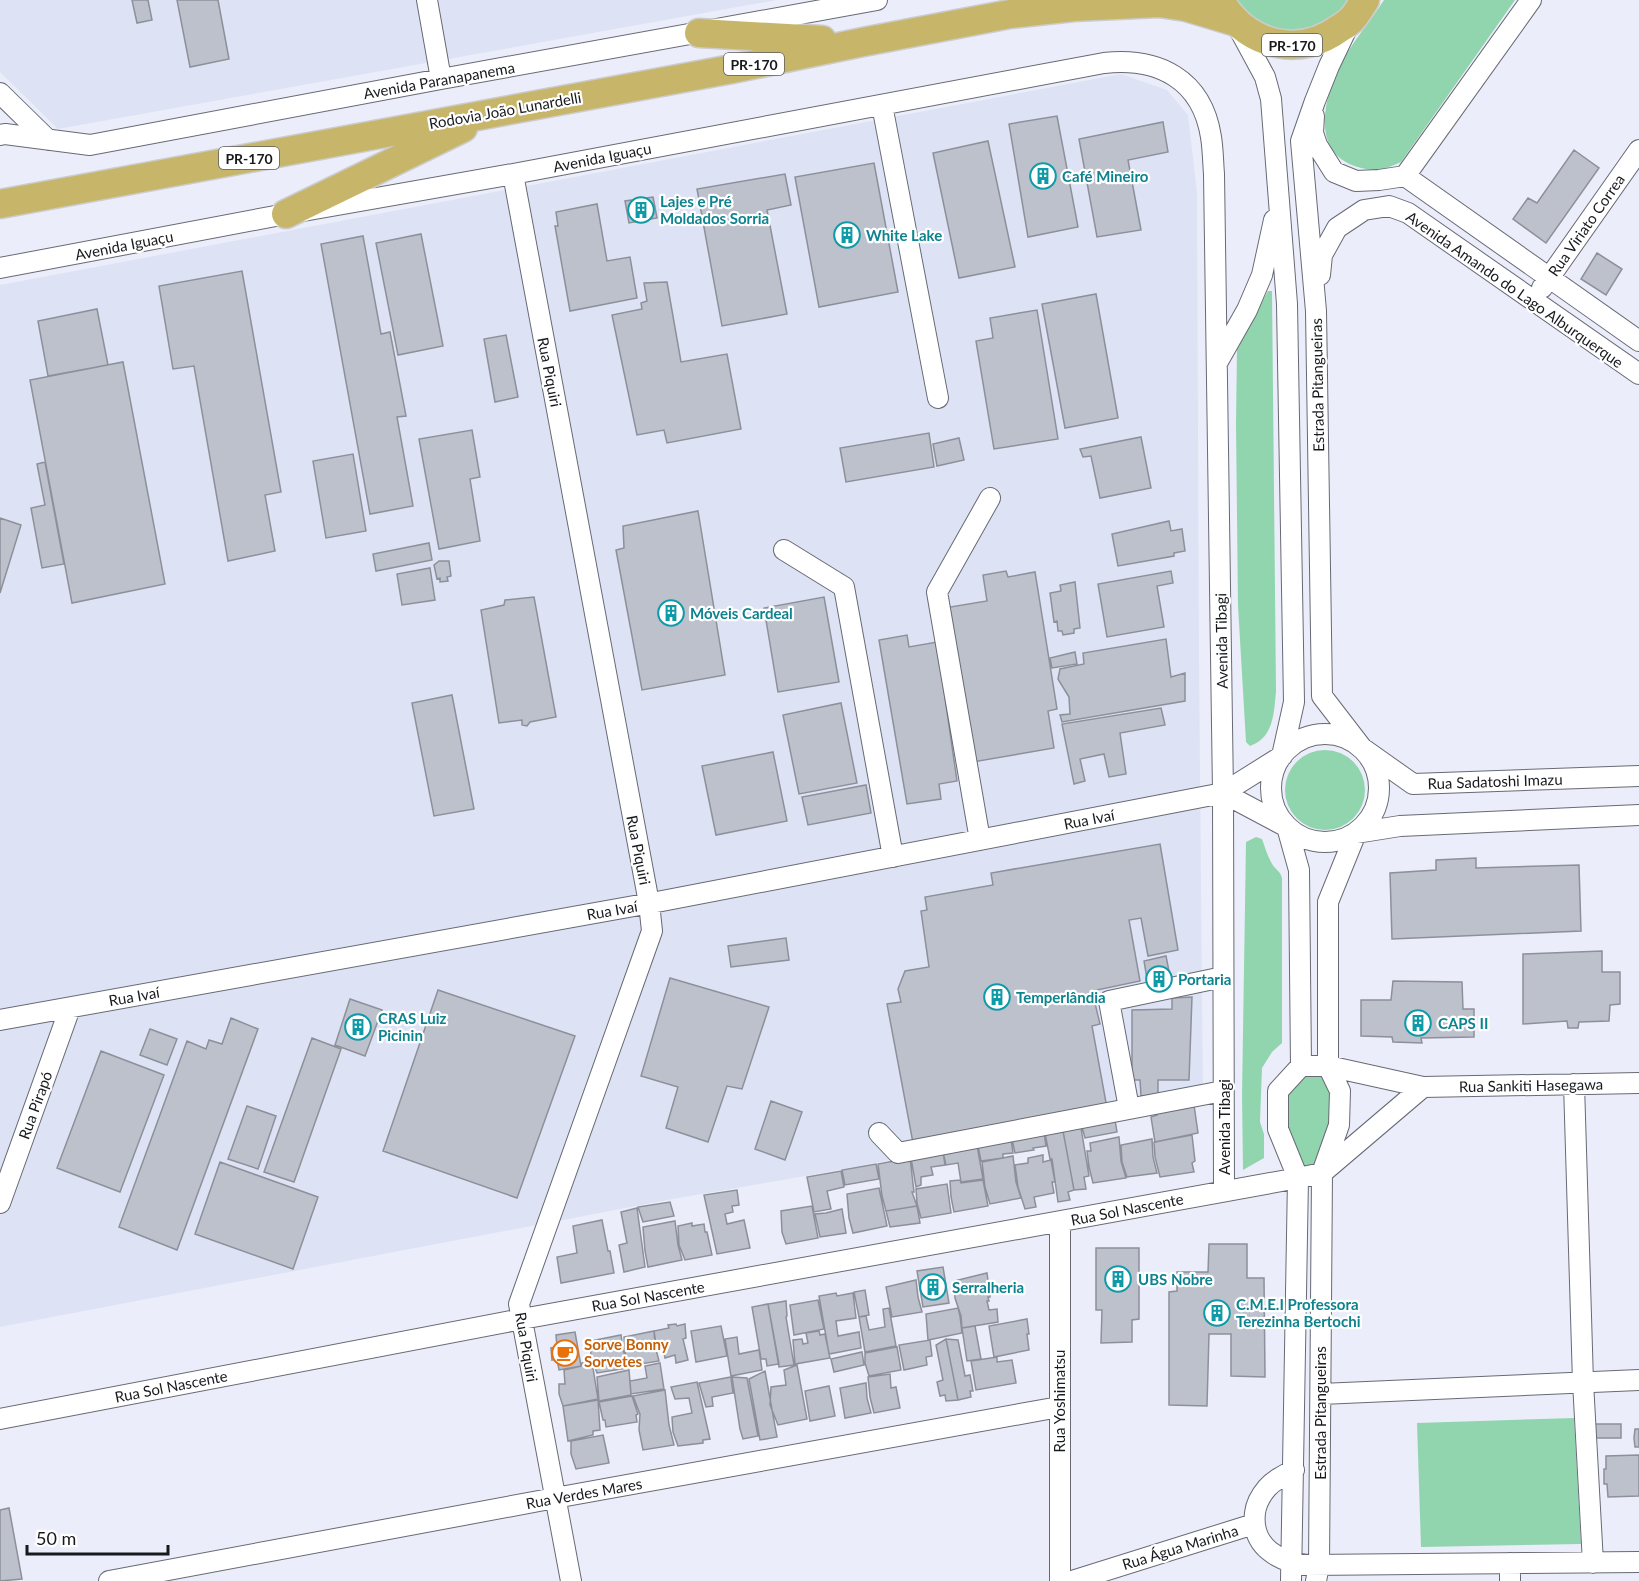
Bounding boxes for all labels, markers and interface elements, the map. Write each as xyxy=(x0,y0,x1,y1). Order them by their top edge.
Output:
road number: PR-170 xyxy=(1262,34,1322,56)
road number: PR-170 xyxy=(724,53,784,75)
street label: Avenida Paranapanema xyxy=(362,58,516,102)
street label: Rodovia João Lunardelli xyxy=(427,88,583,132)
street label: Avenida Iguaçu xyxy=(551,139,653,175)
road number: PR-170 xyxy=(219,147,279,169)
building icon: Café Mineiro xyxy=(1028,161,1058,191)
place label: Café Mineiro xyxy=(1062,167,1149,185)
street label: Rua Viriato Correa xyxy=(1544,171,1628,279)
place label: Lajes e Pré Moldados Sorria xyxy=(660,192,769,227)
building icon: Lajes e Pré Moldados Sorria xyxy=(626,195,656,225)
street label: Avenida Amando do Lago Alburquerque xyxy=(1403,207,1627,371)
building icon: White Lake xyxy=(832,220,862,250)
place label: White Lake xyxy=(866,226,942,244)
street label: Avenida Iguaçu xyxy=(73,227,175,263)
street label: Estrada Pitangueiras xyxy=(1307,318,1327,452)
street label: Rua Piquiri xyxy=(534,336,566,408)
street label: Avenida Tibagi xyxy=(1211,593,1231,689)
building icon: Móveis Cardeal xyxy=(656,598,686,628)
place label: Móveis Cardeal xyxy=(690,604,793,622)
street label: Rua Sadatoshi Imazu xyxy=(1427,770,1563,792)
street label: Rua Ivaí xyxy=(1062,805,1117,833)
street label: Rua Piquiri xyxy=(623,814,655,886)
street label: Rua Ivaí xyxy=(585,896,640,923)
building icon: Portaria xyxy=(1144,964,1174,994)
place label: Portaria xyxy=(1178,970,1231,988)
street label: Rua Ivaí xyxy=(107,982,162,1009)
building icon: Temperlândia xyxy=(982,982,1012,1012)
place label: Temperlândia xyxy=(1016,988,1106,1006)
building icon: CAPS II xyxy=(1403,1008,1433,1038)
place label: CRAS Luiz Picinin xyxy=(378,1009,447,1044)
building icon: CRAS Luiz Picinin xyxy=(343,1012,373,1042)
place label: CAPS II xyxy=(1438,1014,1488,1032)
street label: Rua Pirapó xyxy=(14,1069,56,1141)
street label: Rua Sankiti Hasegawa xyxy=(1459,1075,1603,1095)
street label: Avenida Tibagi xyxy=(1215,1079,1233,1175)
street label: Rua Sol Nascente xyxy=(1069,1189,1185,1229)
building icon: UBS Nobre xyxy=(1103,1264,1133,1294)
place label: UBS Nobre xyxy=(1138,1270,1213,1288)
building icon: Serralheria xyxy=(918,1272,948,1302)
street label: Rua Sol Nascente xyxy=(590,1277,706,1315)
place label: Serralheria xyxy=(952,1278,1024,1296)
place label: C.M.E.I Professora Terezinha Bertochi xyxy=(1236,1295,1361,1330)
building icon: C.M.E.I Professora Terezinha Bertochi xyxy=(1202,1298,1232,1328)
street label: Rua Piquiri xyxy=(512,1311,542,1383)
place label: Sorve Bonny Sorvetes xyxy=(584,1335,669,1370)
cafe icon: Sorve Bonny Sorvetes xyxy=(550,1338,580,1368)
street label: Estrada Pitangueiras xyxy=(1311,1346,1329,1480)
street label: Rua Yoshimatsu xyxy=(1050,1350,1068,1452)
street label: Rua Sol Nascente xyxy=(113,1366,229,1406)
street label: Rua Verdes Mares xyxy=(524,1474,644,1512)
scale bar xyxy=(27,1518,168,1556)
street label: Rua Água Marinha xyxy=(1120,1521,1240,1573)
text: 50 m xyxy=(36,1527,76,1549)

